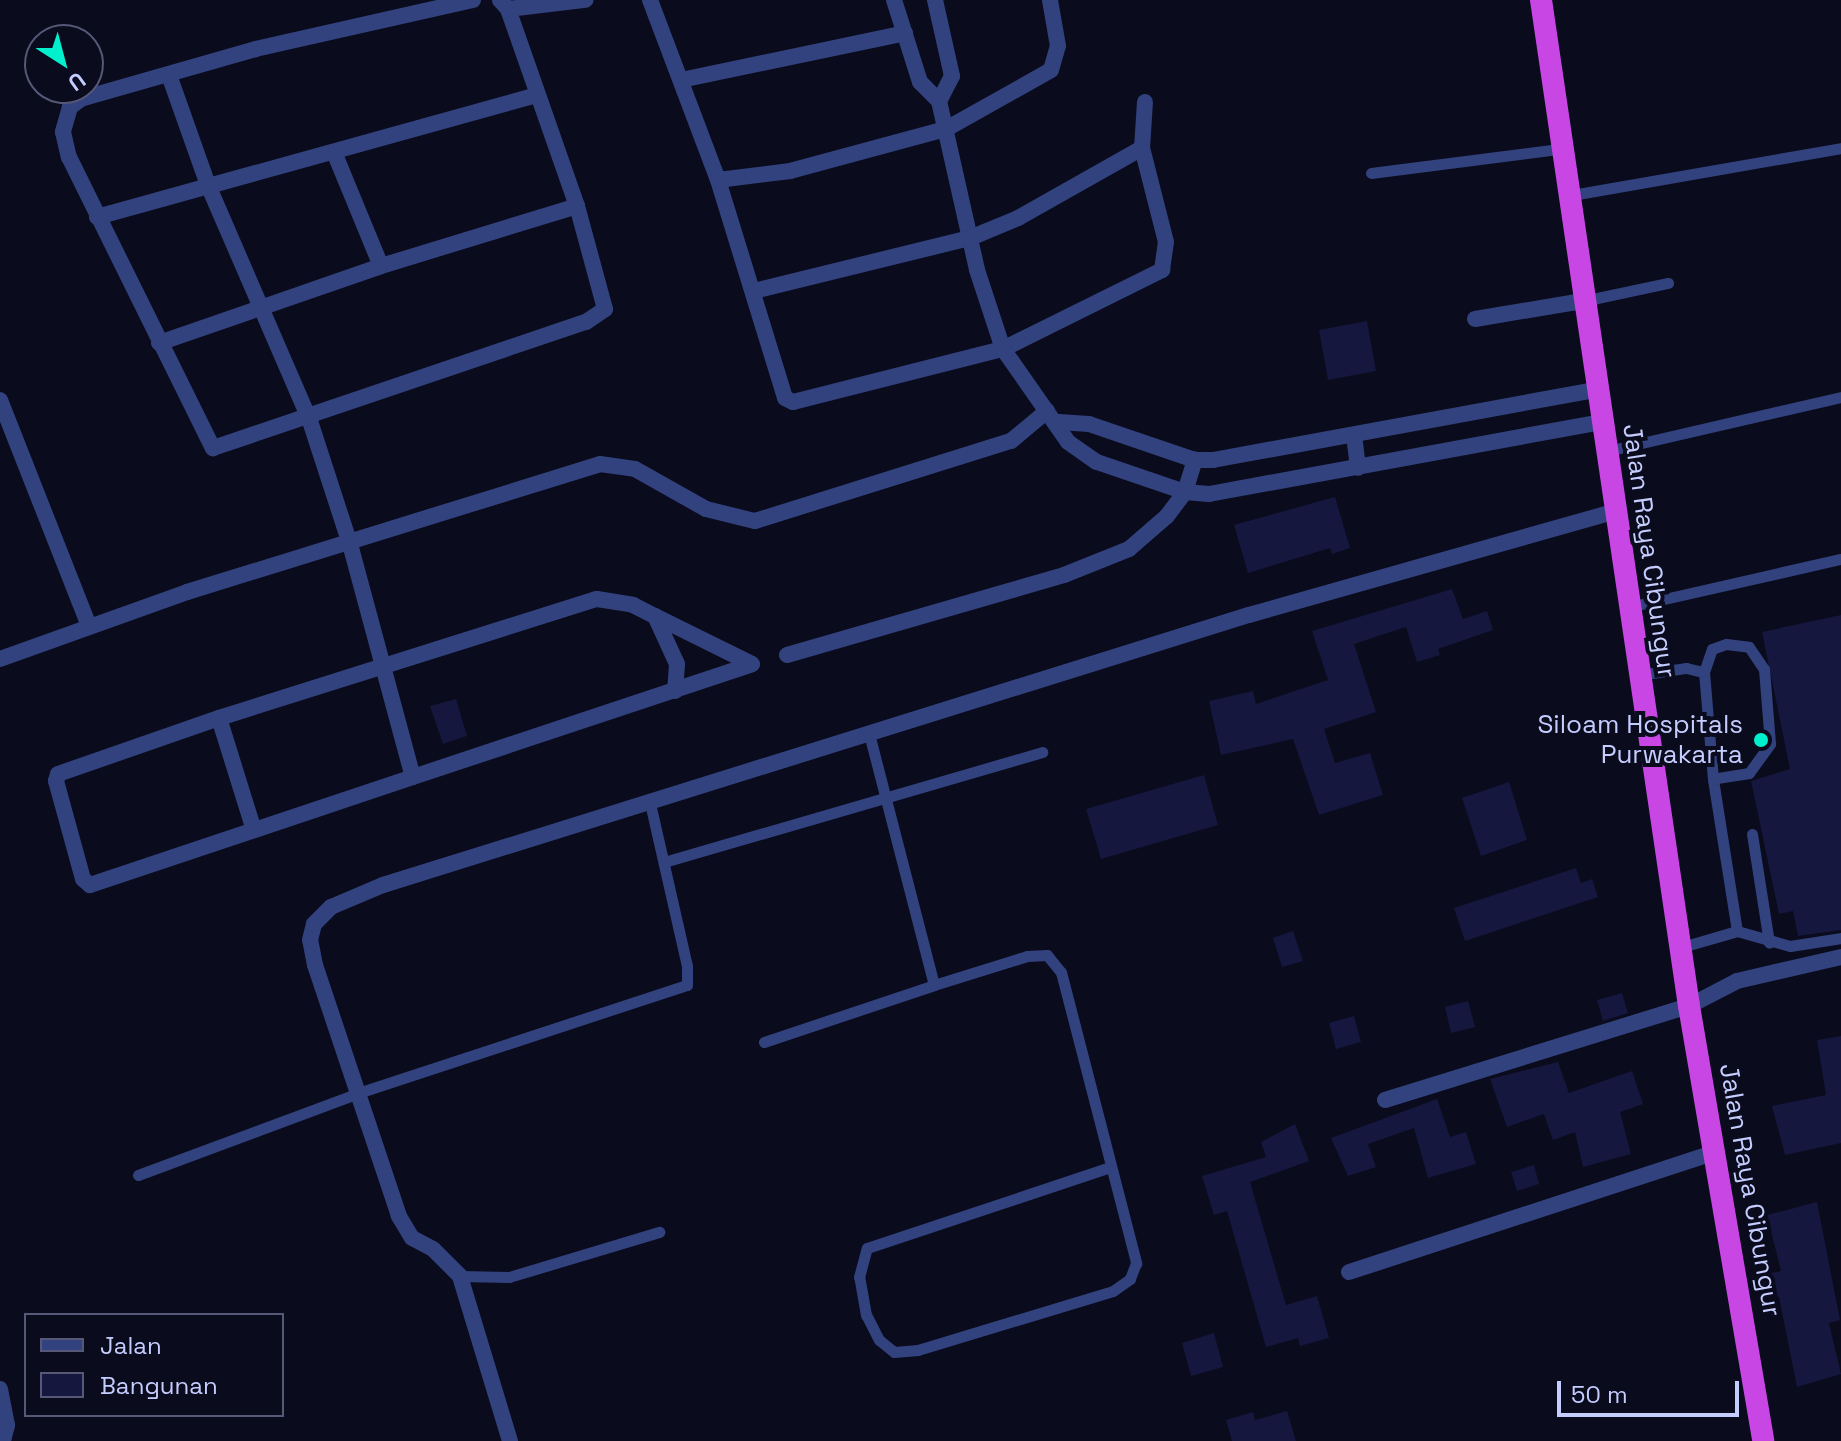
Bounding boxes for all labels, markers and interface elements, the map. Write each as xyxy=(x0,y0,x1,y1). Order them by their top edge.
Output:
north arrow xyxy=(24,24,104,104)
text: U xyxy=(63,66,91,97)
street label: Jalan Raya Cibungur xyxy=(1616,422,1682,680)
place label: Siloam Hospitals Purwakarta xyxy=(1537,709,1743,770)
marker: Siloam Hospitals Purwakarta xyxy=(1750,729,1772,751)
street label: Jalan Raya Cibungur xyxy=(1712,1061,1788,1319)
legend xyxy=(24,1313,284,1417)
text: Jalan xyxy=(100,1330,162,1361)
scale bar xyxy=(1561,1365,1743,1415)
text: Bangunan xyxy=(100,1370,218,1401)
text: 50 m xyxy=(1571,1379,1628,1410)

